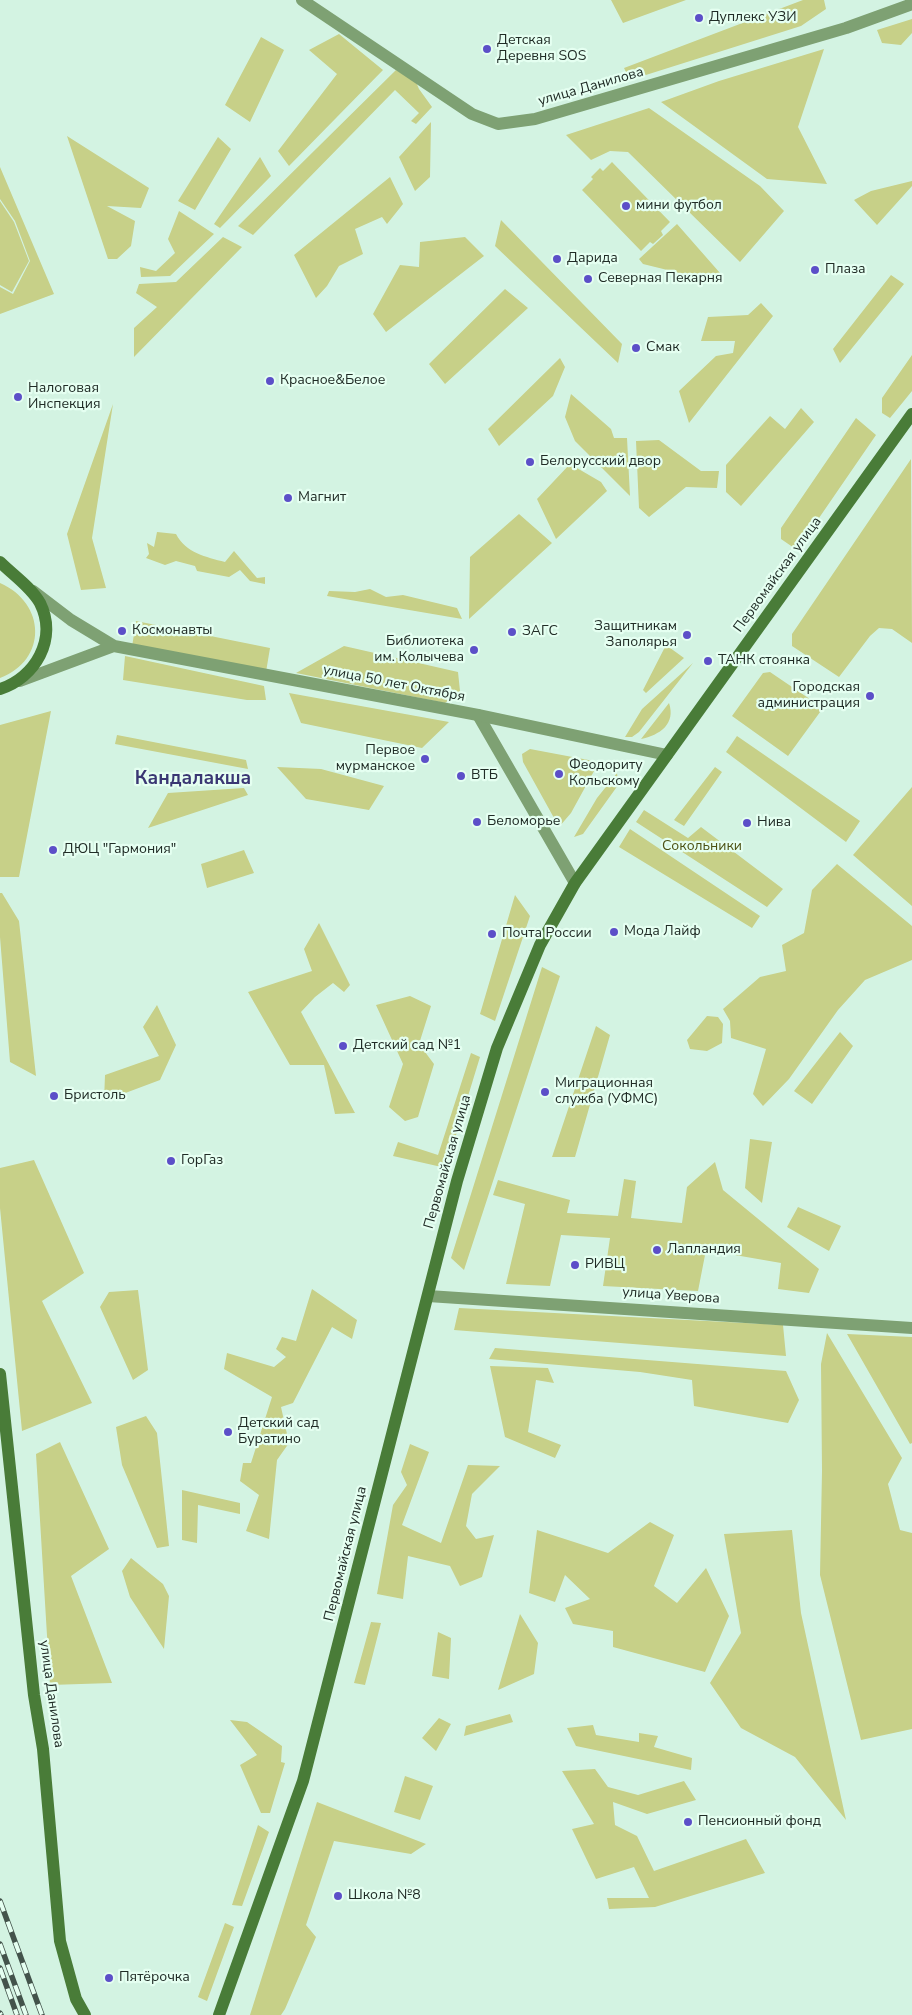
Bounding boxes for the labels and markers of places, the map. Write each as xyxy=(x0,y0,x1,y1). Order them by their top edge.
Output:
place label: Дуплекс УЗИ xyxy=(709,10,797,26)
marker: Дуплекс УЗИ xyxy=(693,12,705,24)
place label: Детская Деревня SOS xyxy=(497,33,586,65)
marker: Детская Деревня SOS xyxy=(481,43,493,55)
place label: мини футбол xyxy=(636,198,722,214)
marker: мини футбол xyxy=(620,200,632,212)
place label: Дарида xyxy=(567,251,618,267)
marker: Дарида xyxy=(551,253,563,265)
place label: Плаза xyxy=(825,262,866,278)
marker: Плаза xyxy=(809,264,821,276)
place label: Северная Пекарня xyxy=(598,271,722,287)
marker: Северная Пекарня xyxy=(582,273,594,285)
place label: Смак xyxy=(646,340,680,356)
marker: Смак xyxy=(630,342,642,354)
place label: Красное&Белое xyxy=(280,373,385,389)
marker: Красное&Белое xyxy=(264,375,276,387)
place label: Налоговая Инспекция xyxy=(28,381,100,414)
marker: Налоговая Инспекция xyxy=(12,391,24,403)
place label: Белорусский двор xyxy=(540,454,661,470)
marker: Белорусский двор xyxy=(524,456,536,468)
place label: Магнит xyxy=(298,490,346,506)
marker: Магнит xyxy=(282,492,294,504)
place label: Защитникам Заполярья xyxy=(594,619,677,652)
place label: Космонавты xyxy=(132,623,213,639)
place label: ЗАГС xyxy=(522,624,558,640)
marker: Космонавты xyxy=(116,625,128,637)
marker: ЗАГС xyxy=(506,626,518,638)
marker: Защитникам Заполярья xyxy=(681,629,693,641)
place label: Библиотека им. Колычева xyxy=(374,634,464,666)
marker: Библиотека им. Колычева xyxy=(468,644,480,656)
place label: ТАНК стоянка xyxy=(718,653,810,669)
marker: ТАНК стоянка xyxy=(702,655,714,667)
place label: Городская администрация xyxy=(758,680,860,712)
marker: Городская администрация xyxy=(864,690,876,702)
place label: Первое мурманское xyxy=(336,743,415,776)
marker: Первое мурманское xyxy=(419,753,431,765)
place label: Феодориту Кольскому xyxy=(569,758,643,790)
place label: ВТБ xyxy=(471,768,498,784)
marker: Феодориту Кольскому xyxy=(553,768,565,780)
marker: ВТБ xyxy=(455,770,467,782)
place label: Беломорье xyxy=(487,814,560,830)
place label: Нива xyxy=(757,815,791,831)
marker: Беломорье xyxy=(471,816,483,828)
marker: Нива xyxy=(741,817,753,829)
place label: ДЮЦ "Гармония" xyxy=(63,842,176,858)
marker: ДЮЦ "Гармония" xyxy=(47,844,59,856)
place label: Мода Лайф xyxy=(624,924,701,940)
place label: Почта России xyxy=(502,926,592,942)
marker: Мода Лайф xyxy=(608,926,620,938)
marker: Почта России xyxy=(486,928,498,940)
place label: Детский сад №1 xyxy=(353,1038,461,1054)
marker: Детский сад №1 xyxy=(337,1040,349,1052)
place label: Миграционная служба (УФМС) xyxy=(555,1076,658,1108)
marker: Миграционная служба (УФМС) xyxy=(539,1086,551,1098)
place label: Бристоль xyxy=(64,1088,126,1104)
marker: Бристоль xyxy=(48,1090,60,1102)
place label: ГорГаз xyxy=(181,1153,223,1169)
marker: ГорГаз xyxy=(165,1155,177,1167)
place label: Лапландия xyxy=(667,1242,741,1258)
marker: Лапландия xyxy=(651,1244,663,1256)
place label: РИВЦ xyxy=(585,1257,625,1273)
marker: РИВЦ xyxy=(569,1259,581,1271)
place label: Детский сад Буратино xyxy=(238,1416,319,1448)
marker: Детский сад Буратино xyxy=(222,1426,234,1438)
place label: Пенсионный фонд xyxy=(698,1814,821,1830)
marker: Пенсионный фонд xyxy=(682,1816,694,1828)
place label: Школа №8 xyxy=(348,1888,421,1904)
marker: Школа №8 xyxy=(332,1890,344,1902)
place label: Пятёрочка xyxy=(119,1970,190,1986)
marker: Пятёрочка xyxy=(103,1972,115,1984)

